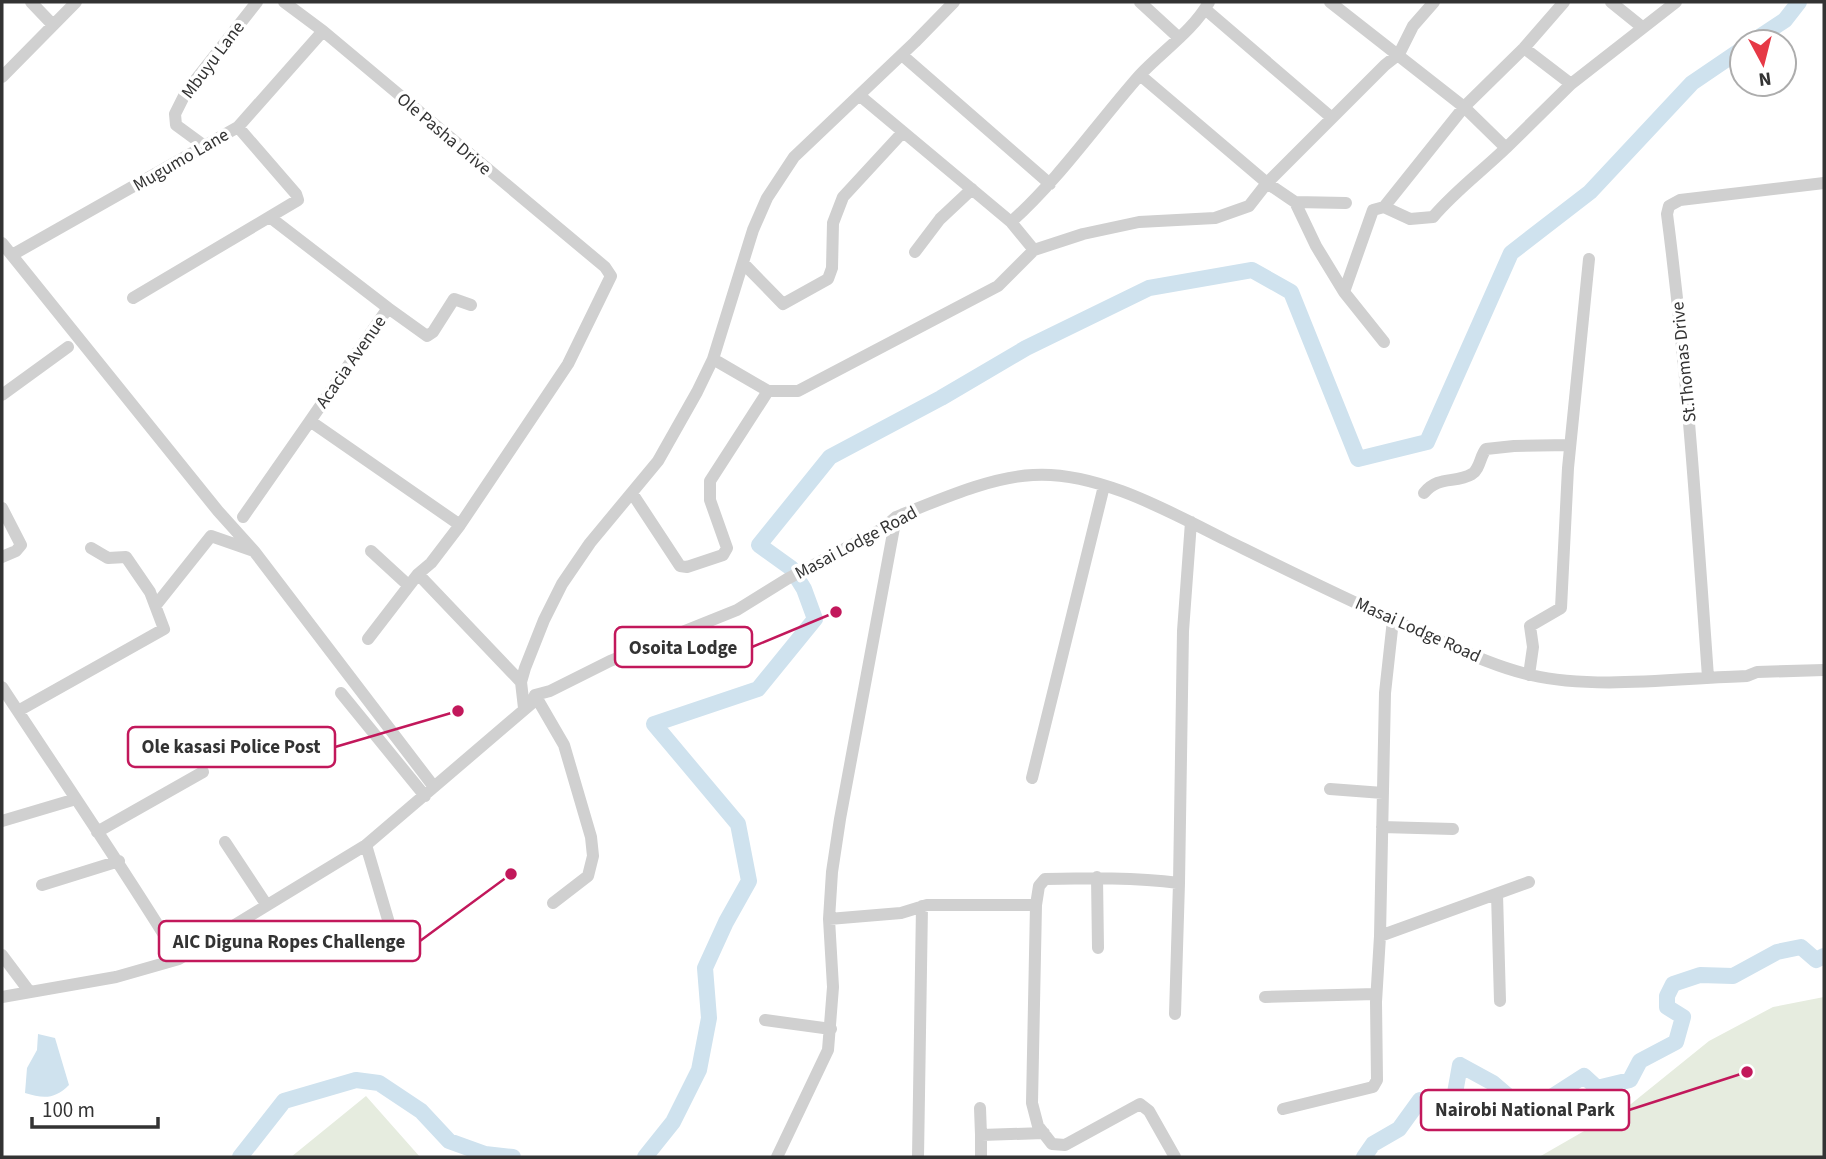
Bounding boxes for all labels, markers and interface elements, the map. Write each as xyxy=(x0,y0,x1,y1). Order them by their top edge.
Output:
street label: Mbuyu Lane xyxy=(176,16,250,104)
north arrow xyxy=(1728,28,1798,98)
text: N xyxy=(1757,64,1773,93)
street label: Ole Pasha Drive xyxy=(391,87,497,181)
street label: Mugumo Lane xyxy=(129,122,233,197)
street label: St.Thomas Drive xyxy=(1665,300,1703,424)
street label: Acacia Avenue xyxy=(310,311,392,413)
street label: Masai Lodge Road xyxy=(790,500,922,586)
street label: Masai Lodge Road xyxy=(1351,591,1485,669)
callout: Osoita Lodge xyxy=(615,627,752,667)
text: Osoita Lodge xyxy=(629,635,737,662)
callout: Ole kasasi Police Post xyxy=(128,727,335,767)
text: Ole kasasi Police Post xyxy=(141,734,321,761)
callout: AIC Diguna Ropes Challenge xyxy=(159,921,420,961)
text: AIC Diguna Ropes Challenge xyxy=(172,929,405,956)
scale bar xyxy=(32,1086,158,1130)
callout: Nairobi National Park xyxy=(1421,1090,1629,1130)
text: 100 m xyxy=(42,1095,95,1125)
text: Nairobi National Park xyxy=(1435,1097,1616,1124)

